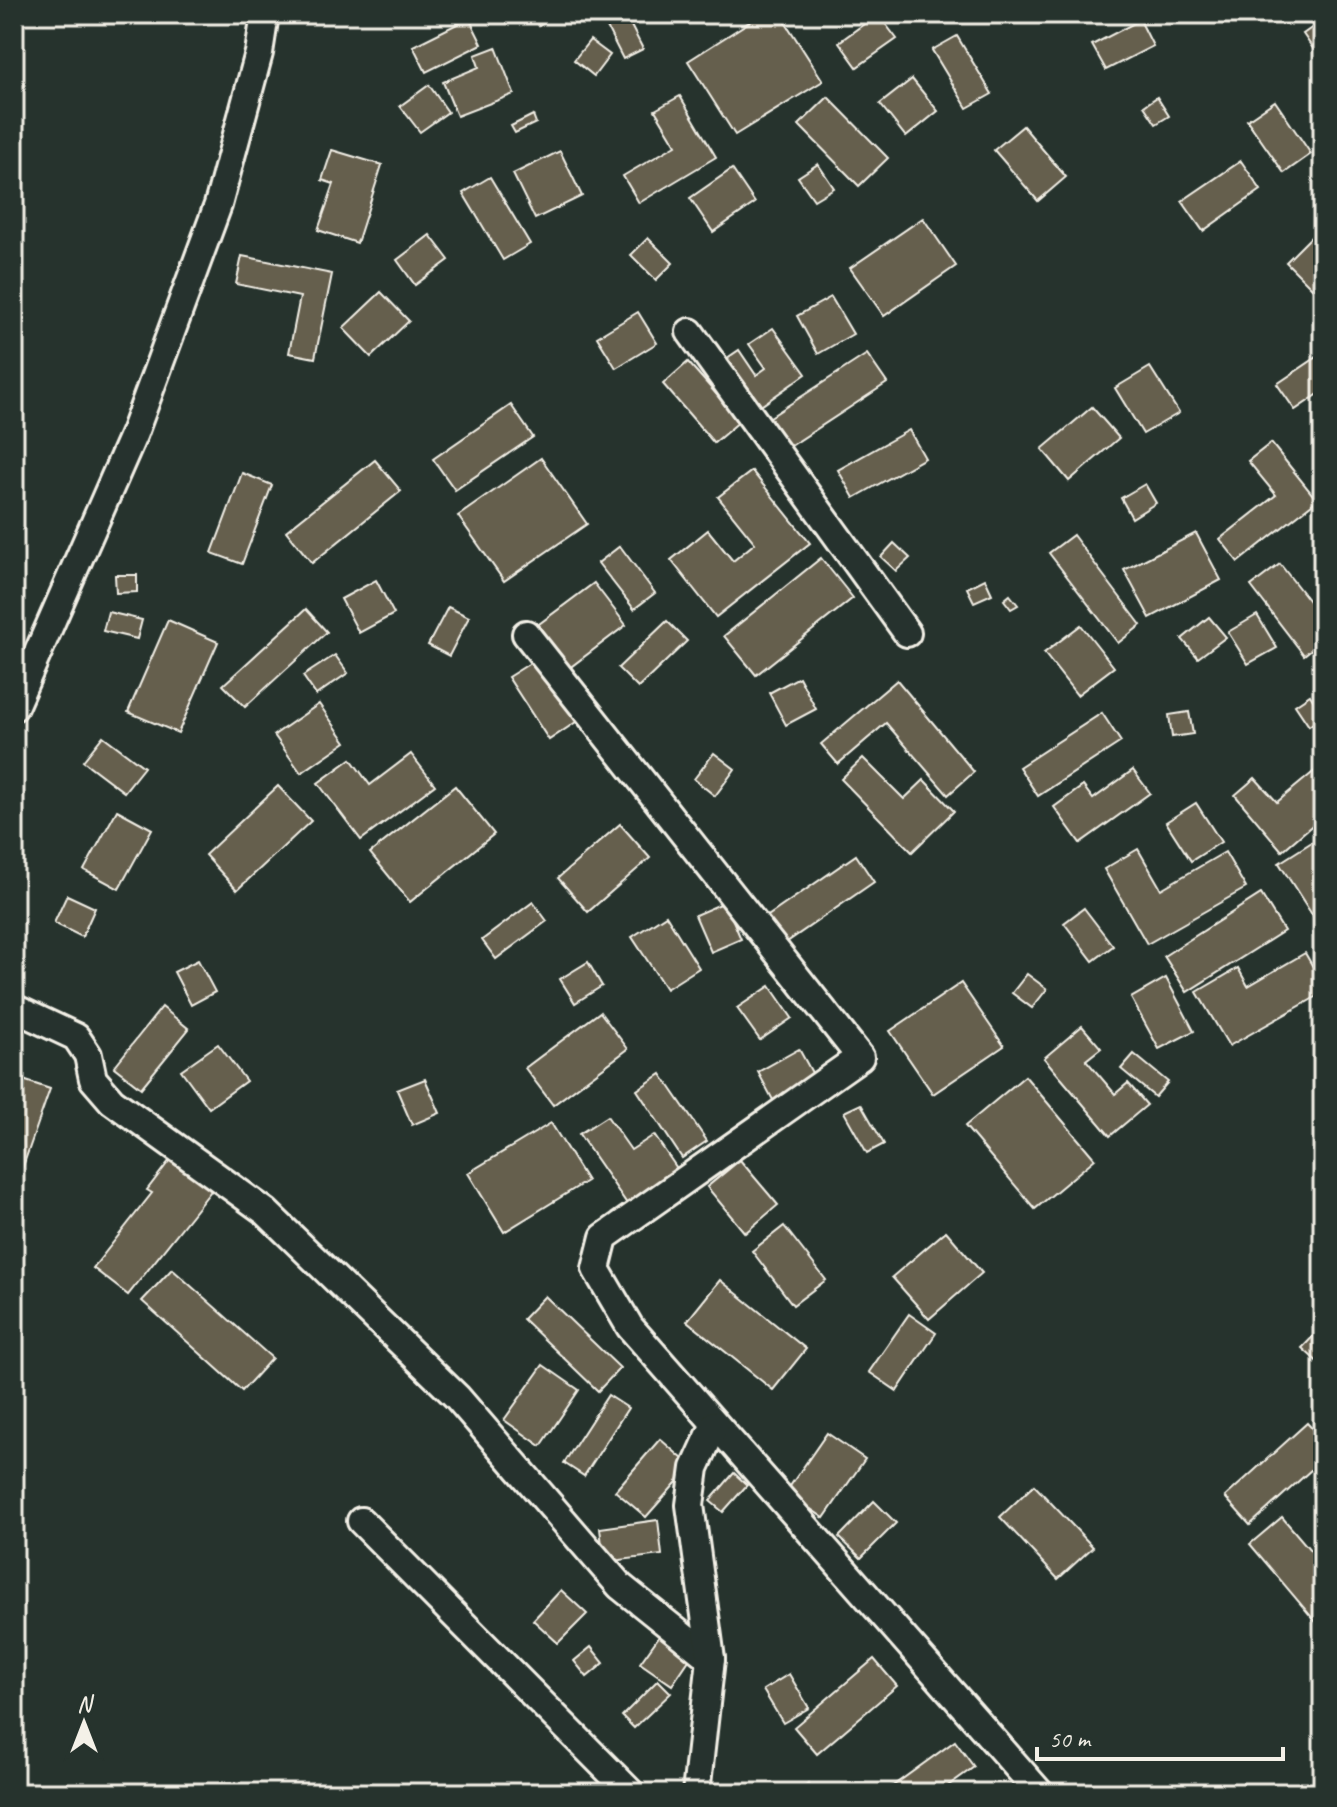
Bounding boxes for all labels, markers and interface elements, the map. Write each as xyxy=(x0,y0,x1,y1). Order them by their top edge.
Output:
north arrow xyxy=(44,1683,124,1763)
text: N xyxy=(77,1690,94,1718)
scale bar xyxy=(1037,1711,1283,1761)
text: 50 m xyxy=(1049,1724,1092,1754)

